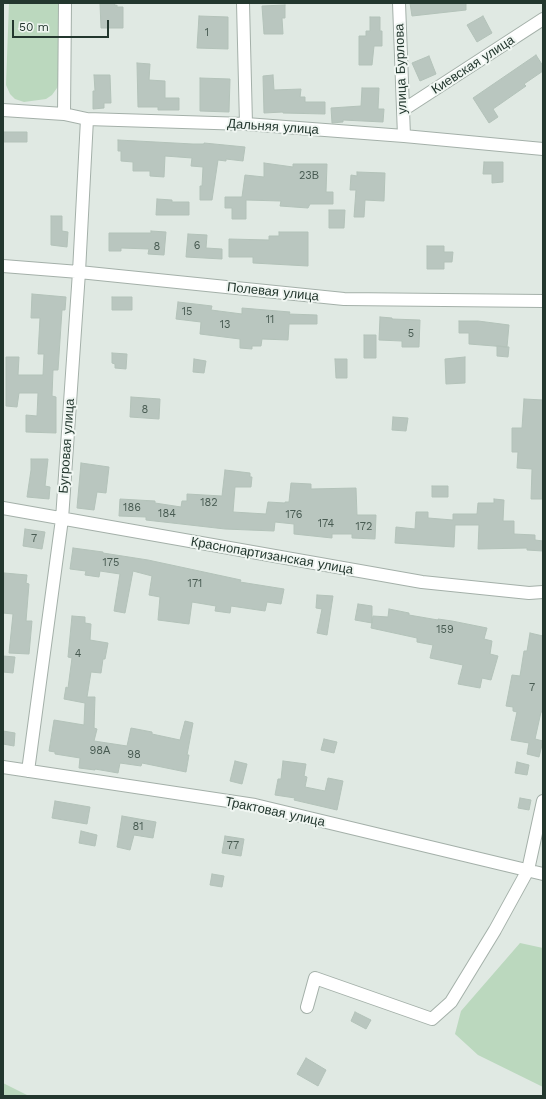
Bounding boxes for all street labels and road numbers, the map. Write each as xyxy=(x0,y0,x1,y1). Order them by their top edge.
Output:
street label: улица Бурлова xyxy=(392,24,410,114)
street label: Киевская улица xyxy=(429,32,517,98)
street label: Дальняя улица xyxy=(227,116,319,138)
street label: Полевая улица xyxy=(226,279,320,305)
street label: Бугровая улица xyxy=(56,398,78,494)
street label: Краснопартизанская улица xyxy=(190,534,354,578)
street label: Трактовая улица xyxy=(224,794,326,830)

